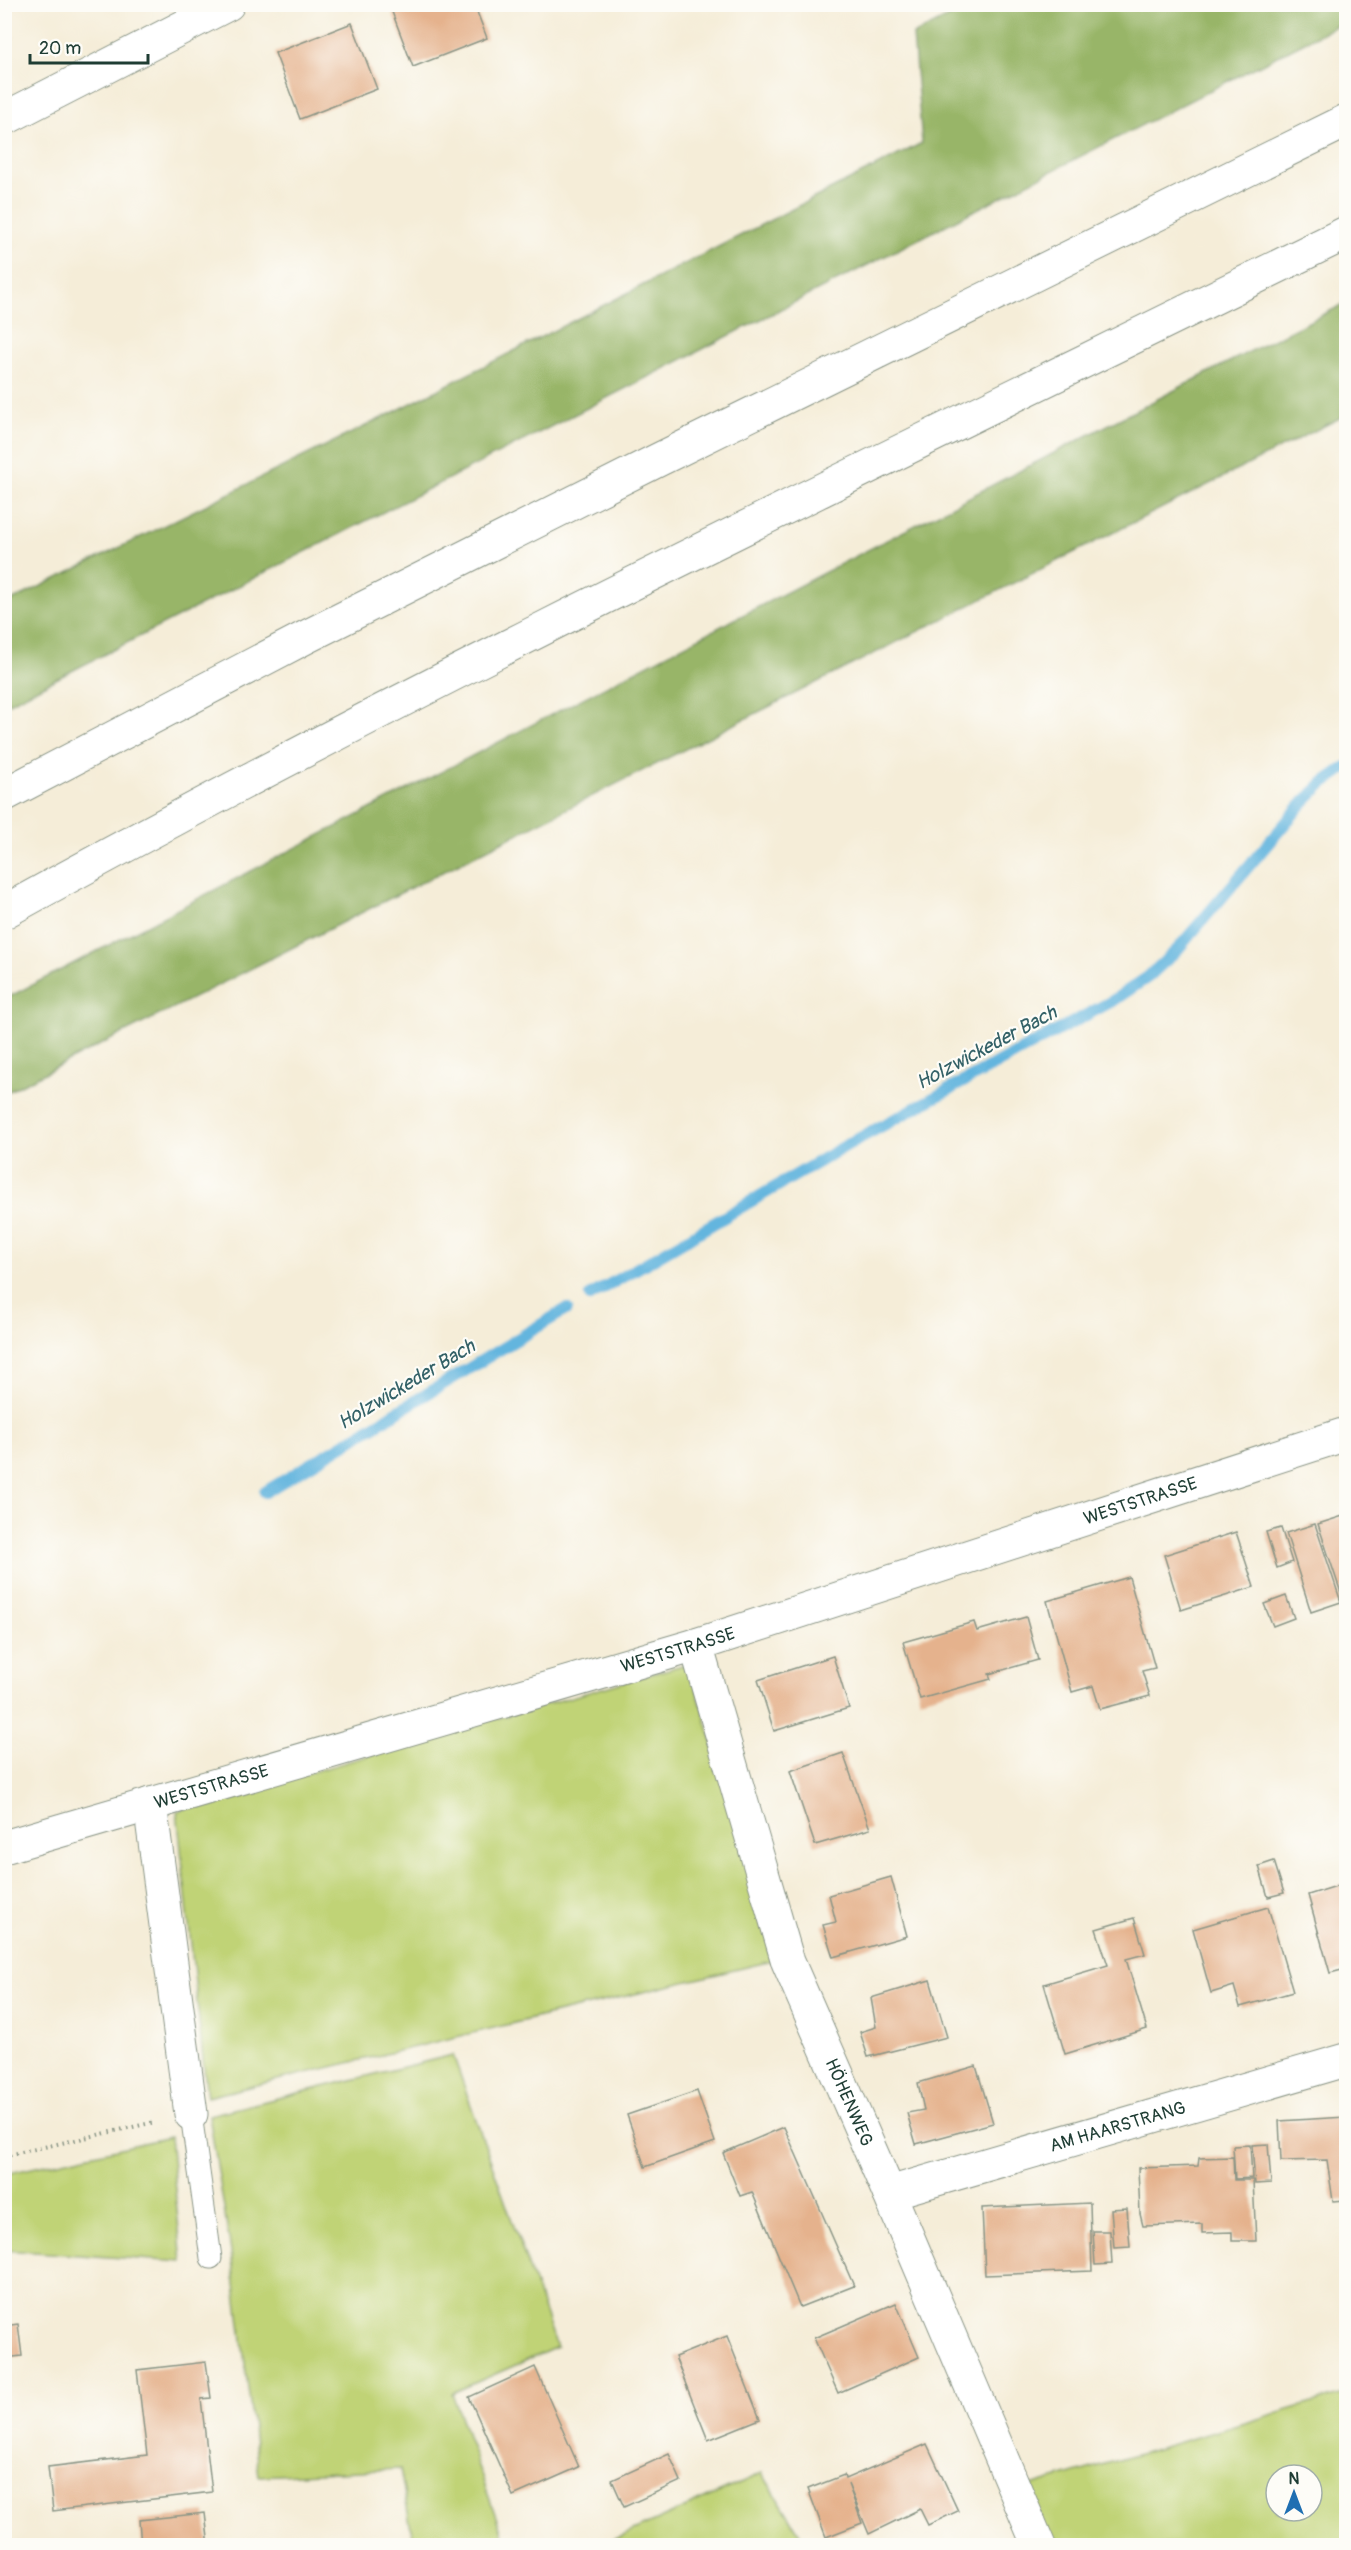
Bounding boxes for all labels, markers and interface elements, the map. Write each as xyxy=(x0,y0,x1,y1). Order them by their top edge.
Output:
scale bar xyxy=(30,27,148,65)
text: 20 m xyxy=(39,37,81,60)
water label: Holzwickeder Bach xyxy=(912,999,1062,1095)
water label: Holzwickeder Bach xyxy=(333,1333,481,1435)
street label: WESTSTRASSE xyxy=(1081,1472,1200,1530)
street label: WESTSTRASSE xyxy=(618,1622,738,1678)
street label: WESTSTRASSE xyxy=(152,1759,271,1815)
street label: HÖHENWEG xyxy=(820,2055,878,2150)
street label: AM HAARSTRANG xyxy=(1047,2096,1188,2158)
north arrow xyxy=(1264,2463,1324,2523)
text: N xyxy=(1289,2469,1300,2489)

